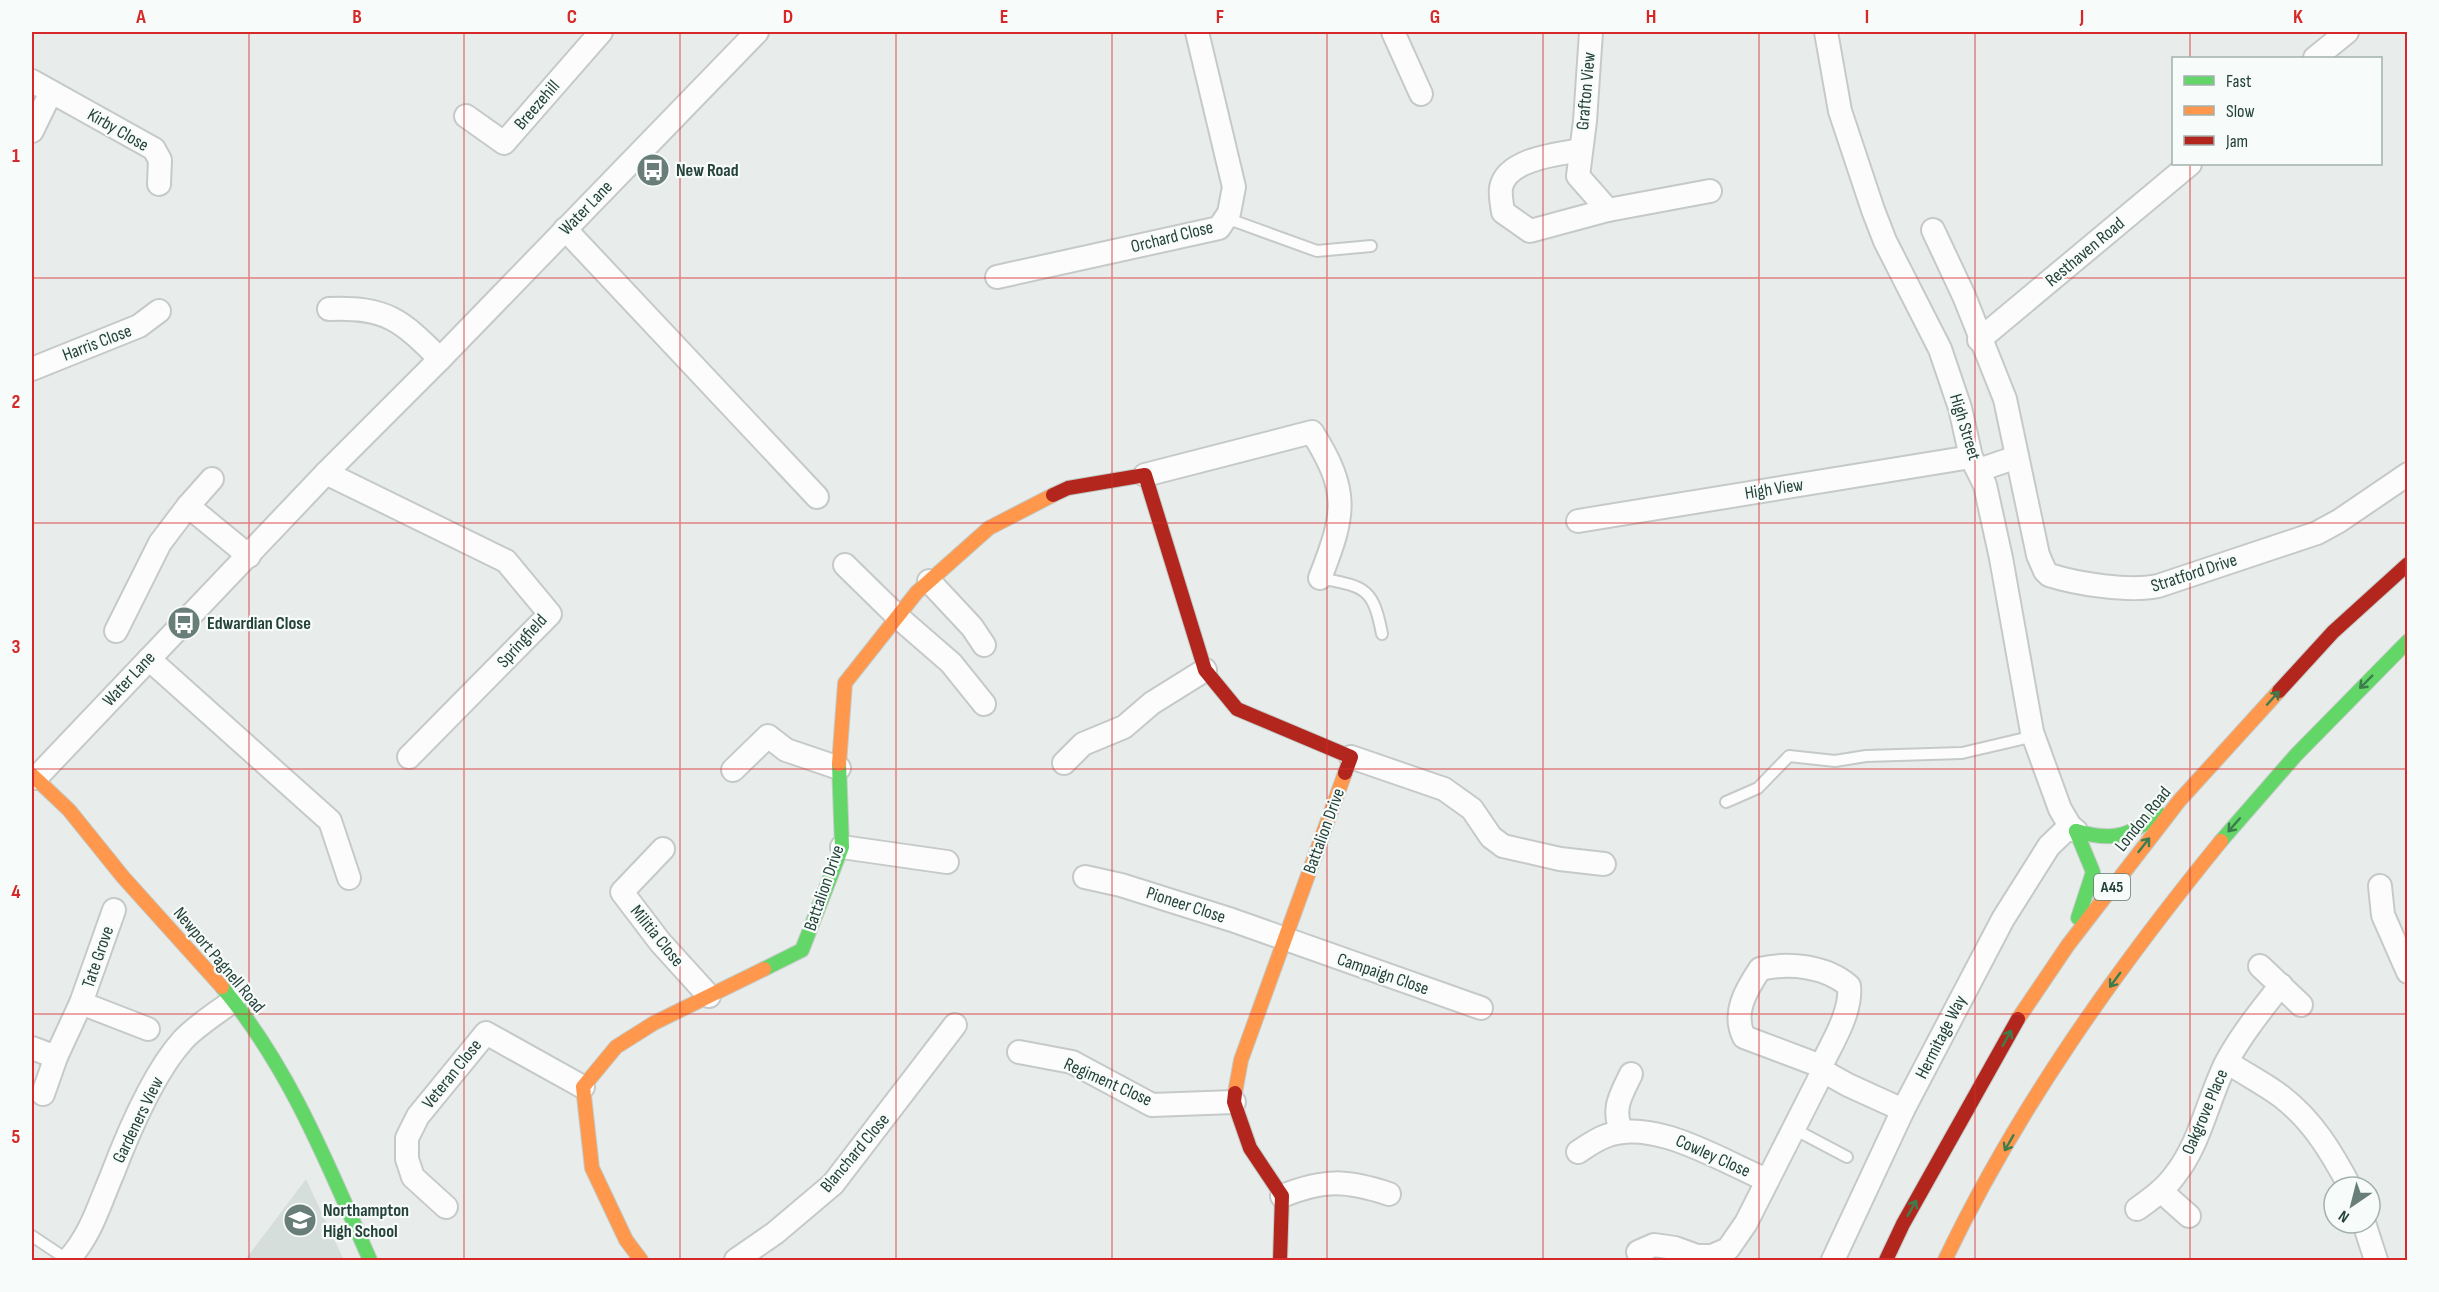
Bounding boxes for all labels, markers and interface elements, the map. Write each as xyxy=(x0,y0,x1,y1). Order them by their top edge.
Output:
text: A xyxy=(135,5,146,29)
text: B xyxy=(352,5,362,29)
text: C xyxy=(567,5,577,29)
text: D xyxy=(783,5,793,29)
text: E xyxy=(1000,5,1008,29)
text: F xyxy=(1216,5,1224,29)
text: G xyxy=(1430,5,1440,29)
text: H xyxy=(1646,5,1656,29)
text: I xyxy=(1865,5,1869,29)
text: J xyxy=(2079,5,2084,29)
text: K xyxy=(2293,5,2303,29)
street label: Grafton View xyxy=(1572,51,1600,131)
legend xyxy=(2172,57,2382,165)
text: Fast xyxy=(2226,71,2252,92)
street label: Breezehill xyxy=(510,76,564,134)
text: Slow xyxy=(2226,101,2255,122)
street label: Kirby Close xyxy=(84,104,152,156)
text: Jam xyxy=(2225,131,2248,152)
text: 1 xyxy=(12,144,20,168)
bus stop icon: New Road xyxy=(635,152,671,188)
place label: New Road xyxy=(676,160,739,181)
street label: Water Lane xyxy=(555,176,617,240)
street label: Resthaven Road xyxy=(2041,213,2129,291)
street label: Orchard Close xyxy=(1129,217,1215,257)
street label: Harris Close xyxy=(59,320,135,366)
text: 2 xyxy=(12,390,20,414)
street label: High Street xyxy=(1945,391,1985,463)
street label: High View xyxy=(1743,474,1805,504)
street label: Stratford Drive xyxy=(2148,549,2240,597)
bus stop icon: Edwardian Close xyxy=(166,605,202,641)
street label: Springfield xyxy=(493,610,551,672)
place label: Edwardian Close xyxy=(207,613,311,634)
text: 3 xyxy=(12,635,21,659)
street label: Water Lane xyxy=(98,647,160,711)
one-way arrow xyxy=(2359,675,2374,690)
one-way arrow xyxy=(2266,691,2280,706)
street label: London Road xyxy=(2111,782,2175,856)
street label: Battalion Drive xyxy=(1299,785,1349,877)
one-way arrow xyxy=(2227,817,2241,832)
one-way arrow xyxy=(2138,837,2151,853)
street label: Battalion Drive xyxy=(800,842,848,934)
road number: A45 xyxy=(2094,874,2130,900)
text: 4 xyxy=(11,880,21,904)
street label: Pioneer Close xyxy=(1144,882,1228,928)
street label: Militia Close xyxy=(626,901,688,971)
street label: Newport Pagnell Road xyxy=(169,903,269,1017)
street label: Tate Grove xyxy=(78,923,118,991)
street label: Campaign Close xyxy=(1334,949,1432,999)
one-way arrow xyxy=(2109,971,2121,987)
street label: Hermitage Way xyxy=(1911,992,1971,1082)
one-way arrow xyxy=(2001,1030,2013,1047)
street label: Veteran Close xyxy=(418,1035,486,1113)
street label: Regiment Close xyxy=(1061,1053,1155,1111)
street label: Oakgrove Place xyxy=(2178,1066,2232,1158)
street label: Gardeners View xyxy=(108,1073,168,1167)
street label: Blanchard Close xyxy=(816,1109,894,1197)
text: 5 xyxy=(12,1125,21,1149)
street label: Cowley Close xyxy=(1672,1130,1754,1182)
one-way arrow xyxy=(2003,1134,2015,1151)
north arrow xyxy=(2322,1175,2382,1235)
place label: Northampton High School xyxy=(323,1200,409,1242)
one-way arrow xyxy=(1906,1200,1918,1217)
school or university icon: Northampton High School xyxy=(282,1202,318,1238)
text: N xyxy=(2335,1206,2353,1226)

